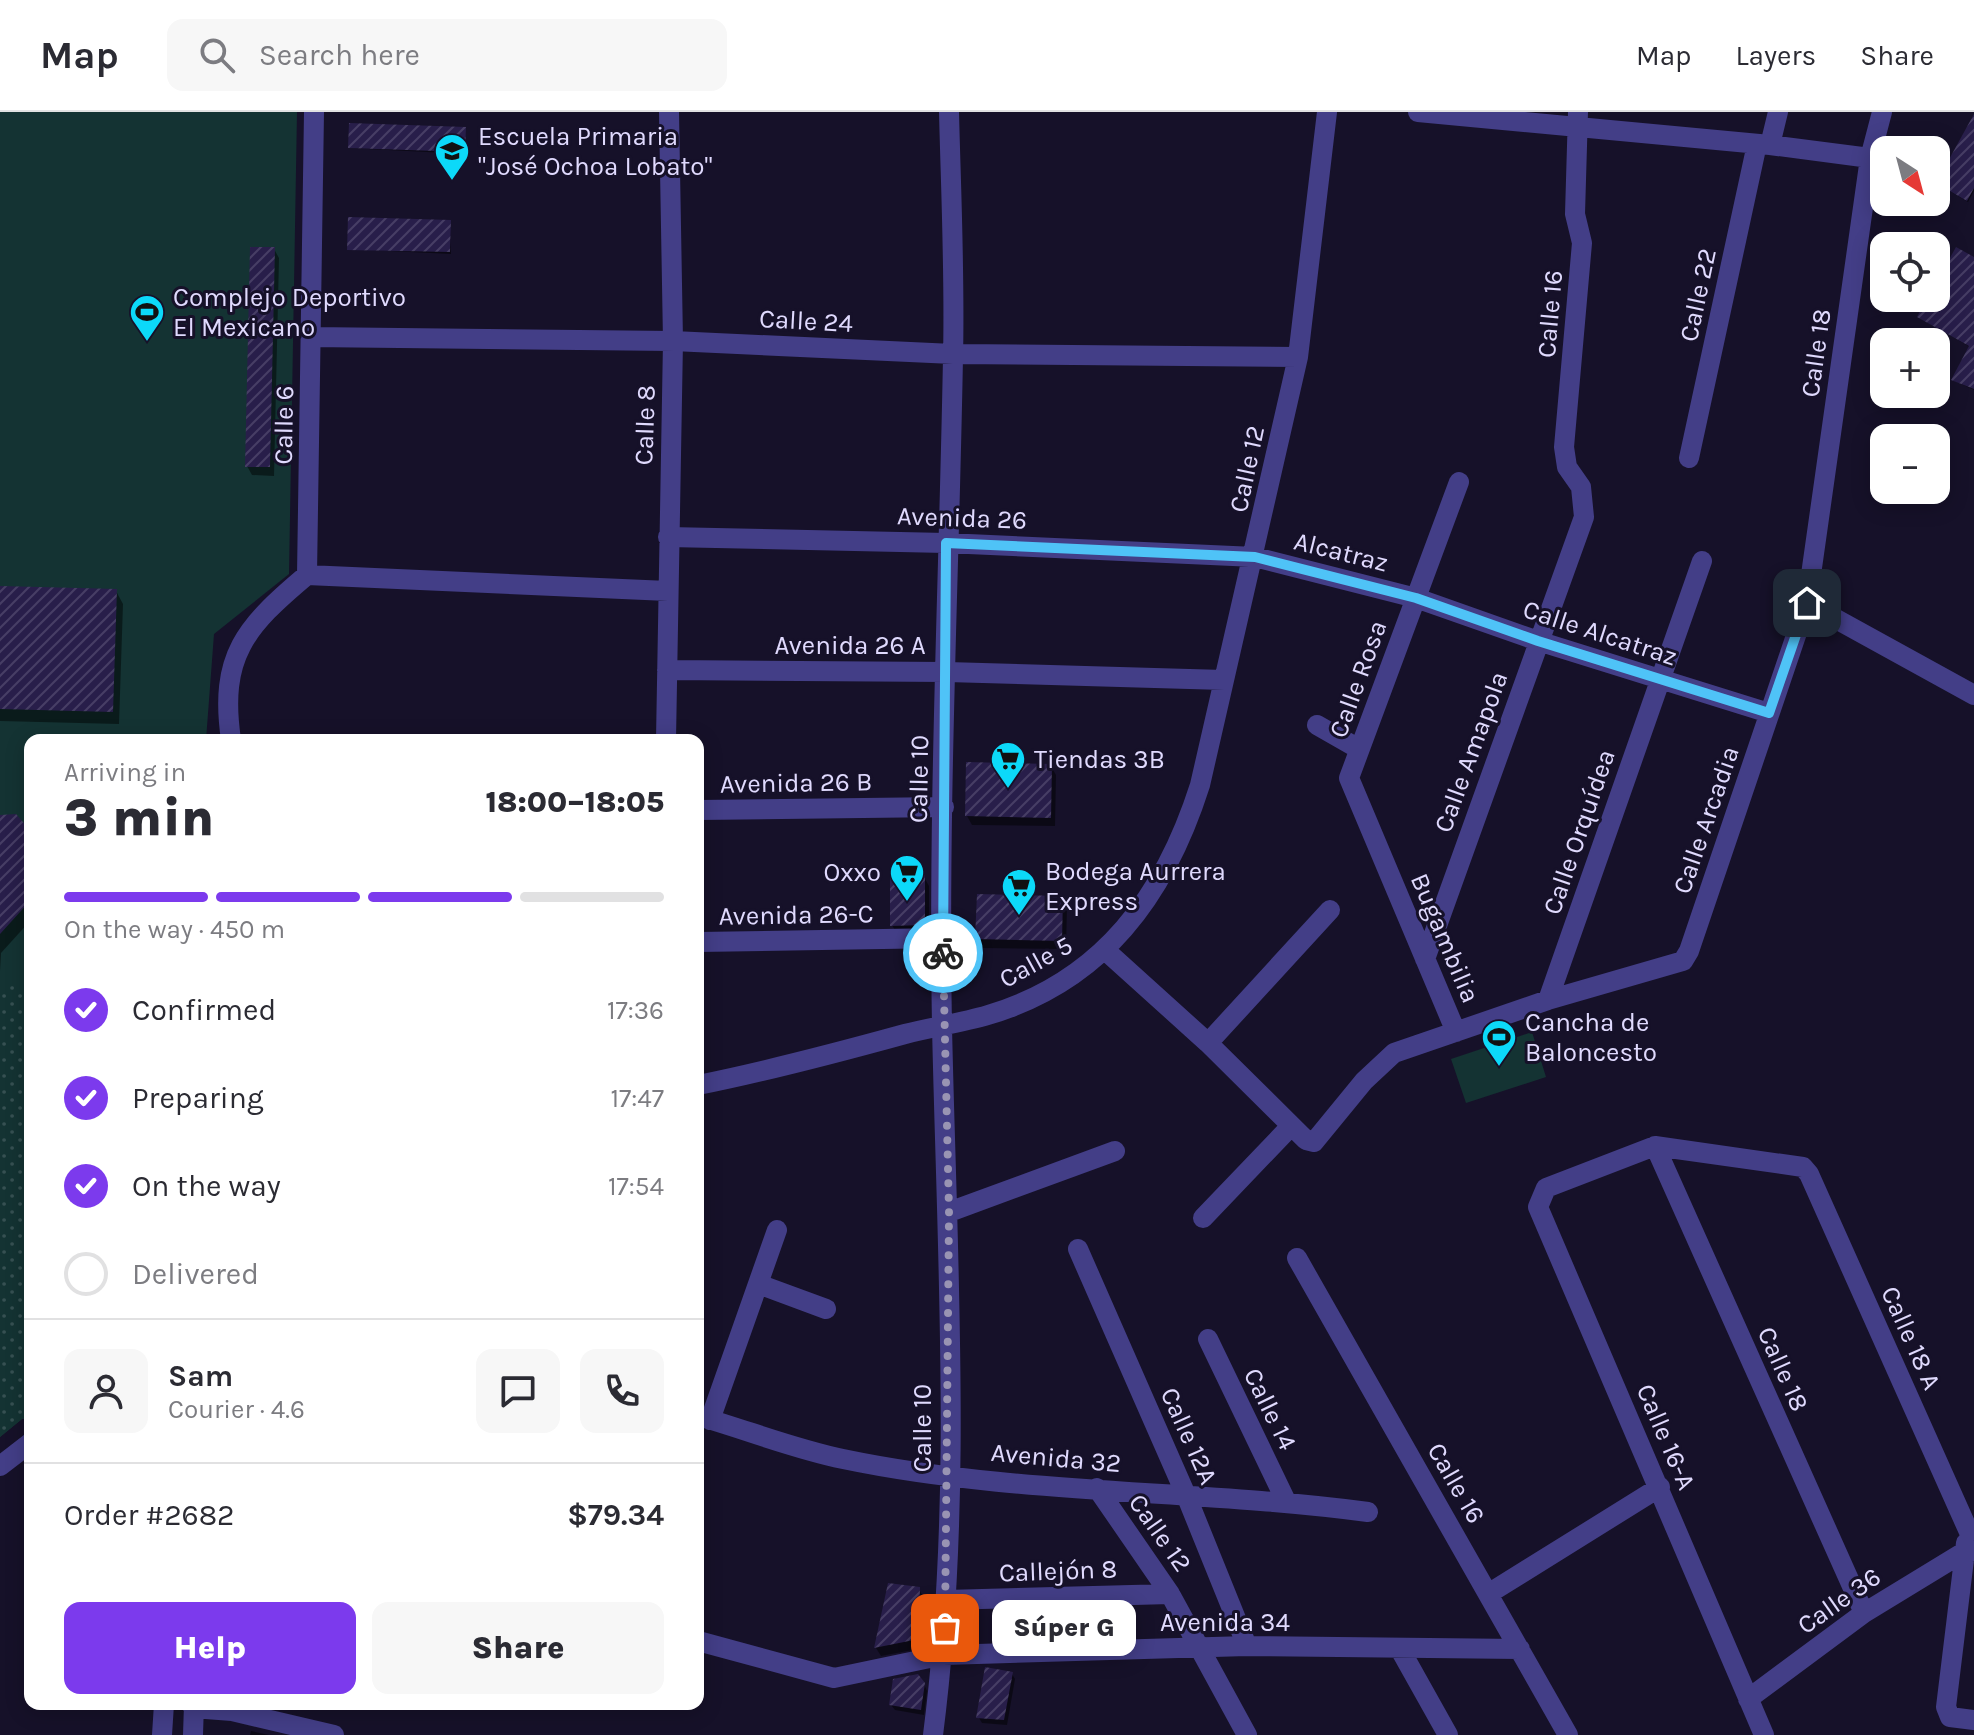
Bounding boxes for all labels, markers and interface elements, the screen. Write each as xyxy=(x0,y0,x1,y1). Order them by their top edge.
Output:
search box xyxy=(167,19,727,91)
text: Map xyxy=(40,33,119,78)
icon: search xyxy=(195,33,239,77)
text: Search here xyxy=(259,37,420,73)
text: Map xyxy=(1636,39,1691,72)
text: Layers xyxy=(1735,39,1816,72)
text: Share xyxy=(1860,39,1934,72)
place label: Escuela Primaria "José Ochoa Lobato" xyxy=(478,121,712,182)
school or university icon: Escuela Primaria "José Ochoa Lobato" xyxy=(433,132,471,182)
north arrow xyxy=(1870,136,1950,216)
map controls xyxy=(1870,136,1950,504)
button: locate xyxy=(1870,232,1950,312)
street label: Calle 22 xyxy=(1673,246,1723,344)
street label: Calle 16 xyxy=(1531,269,1569,359)
place label: Complejo Deportivo El Mexicano xyxy=(173,282,406,343)
sports icon: Complejo Deportivo El Mexicano xyxy=(128,293,166,343)
street label: Calle 24 xyxy=(758,303,854,339)
street label: Calle 18 xyxy=(1794,307,1838,399)
button: + xyxy=(1870,328,1950,408)
street label: Calle 8 xyxy=(628,384,662,466)
street label: Calle 6 xyxy=(268,385,300,465)
street label: Calle 12 xyxy=(1223,423,1271,515)
button: − xyxy=(1870,424,1950,504)
street label: Avenida 26 xyxy=(896,500,1028,536)
street label: Alcatraz xyxy=(1291,525,1391,579)
pin xyxy=(1773,569,1841,637)
icon: home xyxy=(1785,581,1829,625)
street label: Calle Alcatraz xyxy=(1519,594,1681,672)
street label: Calle Rosa xyxy=(1322,616,1394,742)
street label: Avenida 26 A xyxy=(774,630,926,661)
street label: Calle Amapola xyxy=(1428,667,1514,837)
street label: Calle 10 xyxy=(903,735,935,823)
supermarket icon: Tiendas 3B xyxy=(989,740,1027,790)
street label: Calle Arcadia xyxy=(1666,742,1746,898)
place label: Tiendas 3B xyxy=(1034,744,1165,775)
street label: Calle Orquídea xyxy=(1536,746,1622,918)
text: Arriving in xyxy=(64,757,186,788)
street label: Avenida 26 B xyxy=(720,766,872,800)
text: 18:00–18:05 xyxy=(485,784,664,820)
text: 3 min xyxy=(64,787,214,848)
supermarket icon: Oxxo xyxy=(888,853,926,903)
place label: Bodega Aurrera Express xyxy=(1045,856,1226,917)
place label: Oxxo xyxy=(823,857,881,888)
supermarket icon: Bodega Aurrera Express xyxy=(1000,867,1038,917)
street label: Bugambilia xyxy=(1404,869,1486,1007)
street label: Avenida 26-C xyxy=(718,898,874,932)
courier xyxy=(903,913,983,993)
text: On the way · 450 m xyxy=(64,914,285,945)
street label: Calle 5 xyxy=(994,929,1078,995)
icon: bike xyxy=(921,931,965,975)
icon: check xyxy=(64,988,108,1032)
text: Confirmed xyxy=(132,992,276,1028)
text: 17:36 xyxy=(607,995,664,1026)
place label: Cancha de Baloncesto xyxy=(1525,1007,1657,1068)
sports icon: Cancha de Baloncesto xyxy=(1480,1018,1518,1068)
icon: check xyxy=(64,1076,108,1120)
text: Preparing xyxy=(132,1080,264,1116)
text: 17:47 xyxy=(610,1083,664,1114)
icon: check xyxy=(64,1164,108,1208)
text: On the way xyxy=(132,1168,281,1204)
text: 17:54 xyxy=(608,1171,664,1202)
text: Delivered xyxy=(132,1256,259,1292)
street label: Calle 18 A xyxy=(1874,1281,1948,1395)
street label: Calle 18 xyxy=(1751,1322,1815,1416)
button: person xyxy=(64,1349,148,1433)
button: chat xyxy=(476,1349,560,1433)
button: phone xyxy=(580,1349,664,1433)
text: Sam xyxy=(168,1358,233,1394)
street label: Calle 14 xyxy=(1237,1363,1303,1455)
street label: Calle 16-A xyxy=(1630,1379,1702,1495)
street label: Calle 12A xyxy=(1154,1383,1224,1489)
street label: Calle 10 xyxy=(907,1384,938,1472)
text: Courier · 4.6 xyxy=(168,1394,305,1425)
street label: Avenida 32 xyxy=(990,1437,1122,1479)
street label: Calle 16 xyxy=(1421,1437,1491,1529)
street label: Calle 12 xyxy=(1122,1488,1198,1578)
text: Order #2682 xyxy=(64,1497,235,1533)
text: $79.34 xyxy=(567,1497,664,1533)
street label: Callejón 8 xyxy=(998,1553,1118,1589)
street label: Calle 36 xyxy=(1791,1561,1887,1641)
pin xyxy=(911,1594,979,1662)
callout: Súper G xyxy=(993,1600,1137,1656)
button: Help xyxy=(64,1602,356,1694)
button: Share xyxy=(372,1602,664,1694)
icon: bag xyxy=(923,1606,967,1650)
street label: Avenida 34 xyxy=(1160,1607,1290,1638)
text: Súper G xyxy=(1013,1612,1115,1643)

